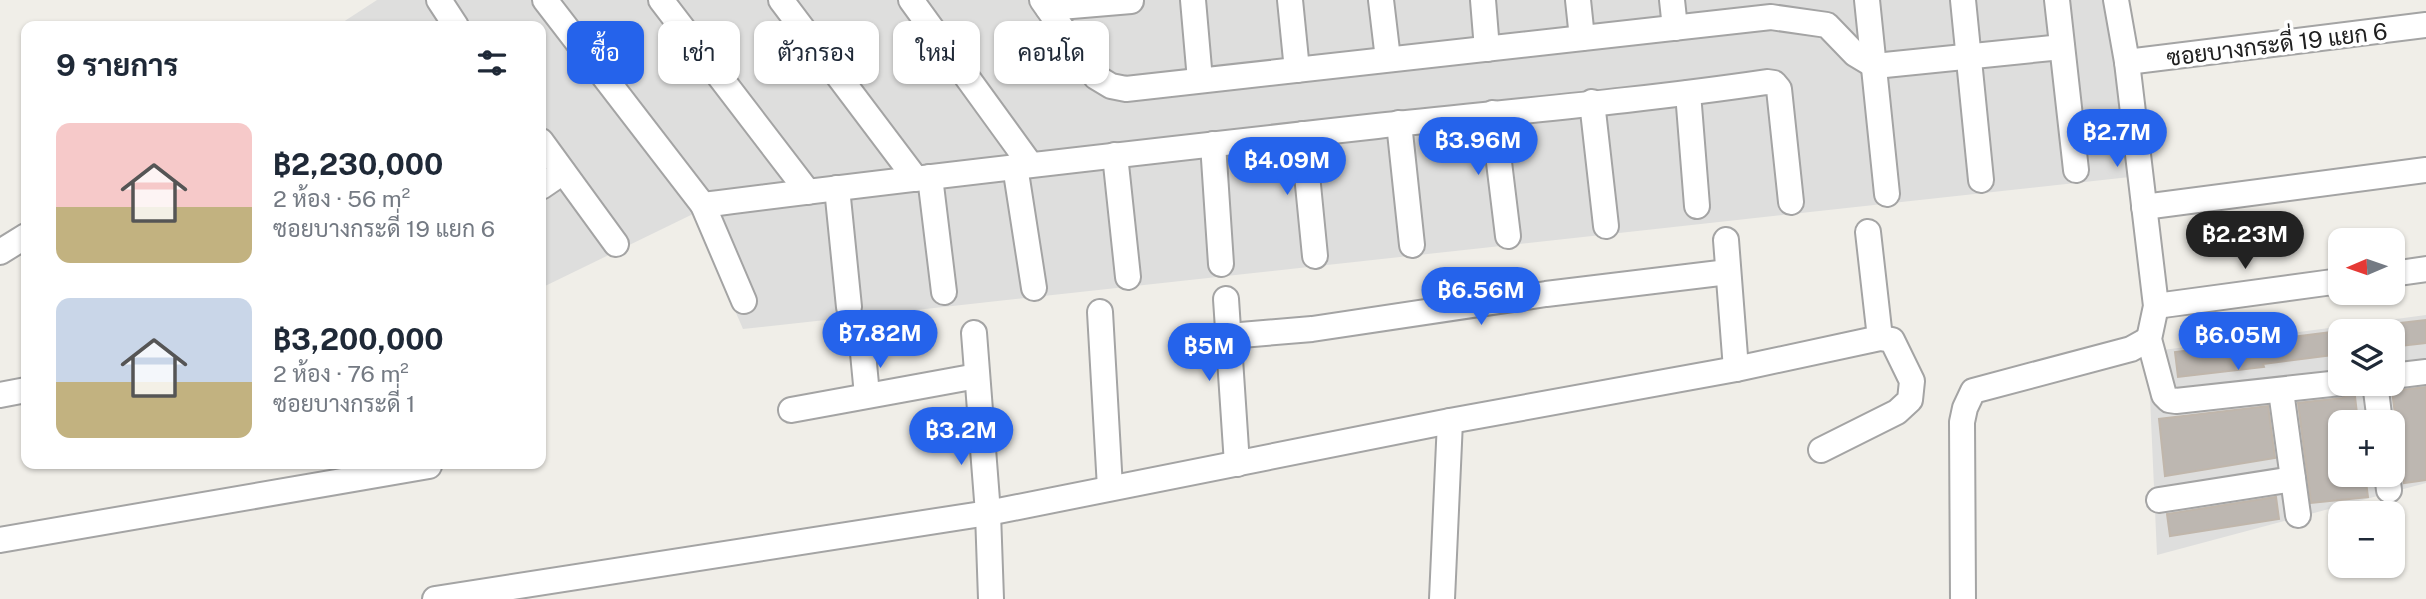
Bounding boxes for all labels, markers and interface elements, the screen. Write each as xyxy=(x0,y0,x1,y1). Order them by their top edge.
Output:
street label: ซอยบางกระดี่ 19 แยก 6 xyxy=(2164,10,2389,71)
chip: ซื้อ xyxy=(567,21,644,84)
chip: เช่า xyxy=(658,21,740,84)
chip: ตัวกรอง xyxy=(754,21,879,84)
chip: ใหม่ xyxy=(893,21,980,84)
chip: คอนโด xyxy=(994,21,1109,84)
icon: filters xyxy=(473,44,511,82)
text: 9 รายการ xyxy=(56,47,179,83)
pin: ฿2.7M xyxy=(2068,110,2166,169)
pin: ฿3.96M xyxy=(1421,118,1535,177)
text: ฿2.7M xyxy=(2083,118,2151,145)
text: ฿3.96M xyxy=(1435,126,1521,153)
pin: ฿4.09M xyxy=(1230,138,1344,197)
text: ฿2,230,000 xyxy=(273,146,443,182)
text: ฿4.09M xyxy=(1244,146,1330,173)
icon: home xyxy=(112,151,196,235)
text: 2 ห้อง · 56 m² xyxy=(273,185,410,212)
pin: ฿2.23M xyxy=(2188,212,2302,271)
text: ซอยบางกระดี่ 19 แยก 6 xyxy=(273,215,495,242)
text: ฿2.23M xyxy=(2202,220,2288,247)
north arrow xyxy=(2328,228,2404,304)
map controls xyxy=(2328,228,2405,578)
pin: ฿6.56M xyxy=(1424,268,1538,327)
text: ฿6.56M xyxy=(1437,276,1525,303)
pin: ฿7.82M xyxy=(823,310,937,370)
pin: ฿6.05M xyxy=(2181,312,2295,372)
text: ฿7.82M xyxy=(839,319,922,346)
button: layers xyxy=(2328,319,2405,396)
text: ฿3,200,000 xyxy=(273,321,444,357)
text: ฿6.05M xyxy=(2195,321,2281,348)
pin: ฿5M xyxy=(1175,324,1243,383)
icon: home xyxy=(112,326,196,410)
text: ฿5M xyxy=(1184,332,1234,359)
text: 2 ห้อง · 76 m² xyxy=(273,360,409,387)
text: ซอยบางกระดี่ 1 xyxy=(273,390,416,417)
pin: ฿3.2M xyxy=(912,407,1010,467)
button: + xyxy=(2328,410,2405,487)
text: ฿3.2M xyxy=(925,416,997,443)
button: − xyxy=(2328,501,2405,578)

